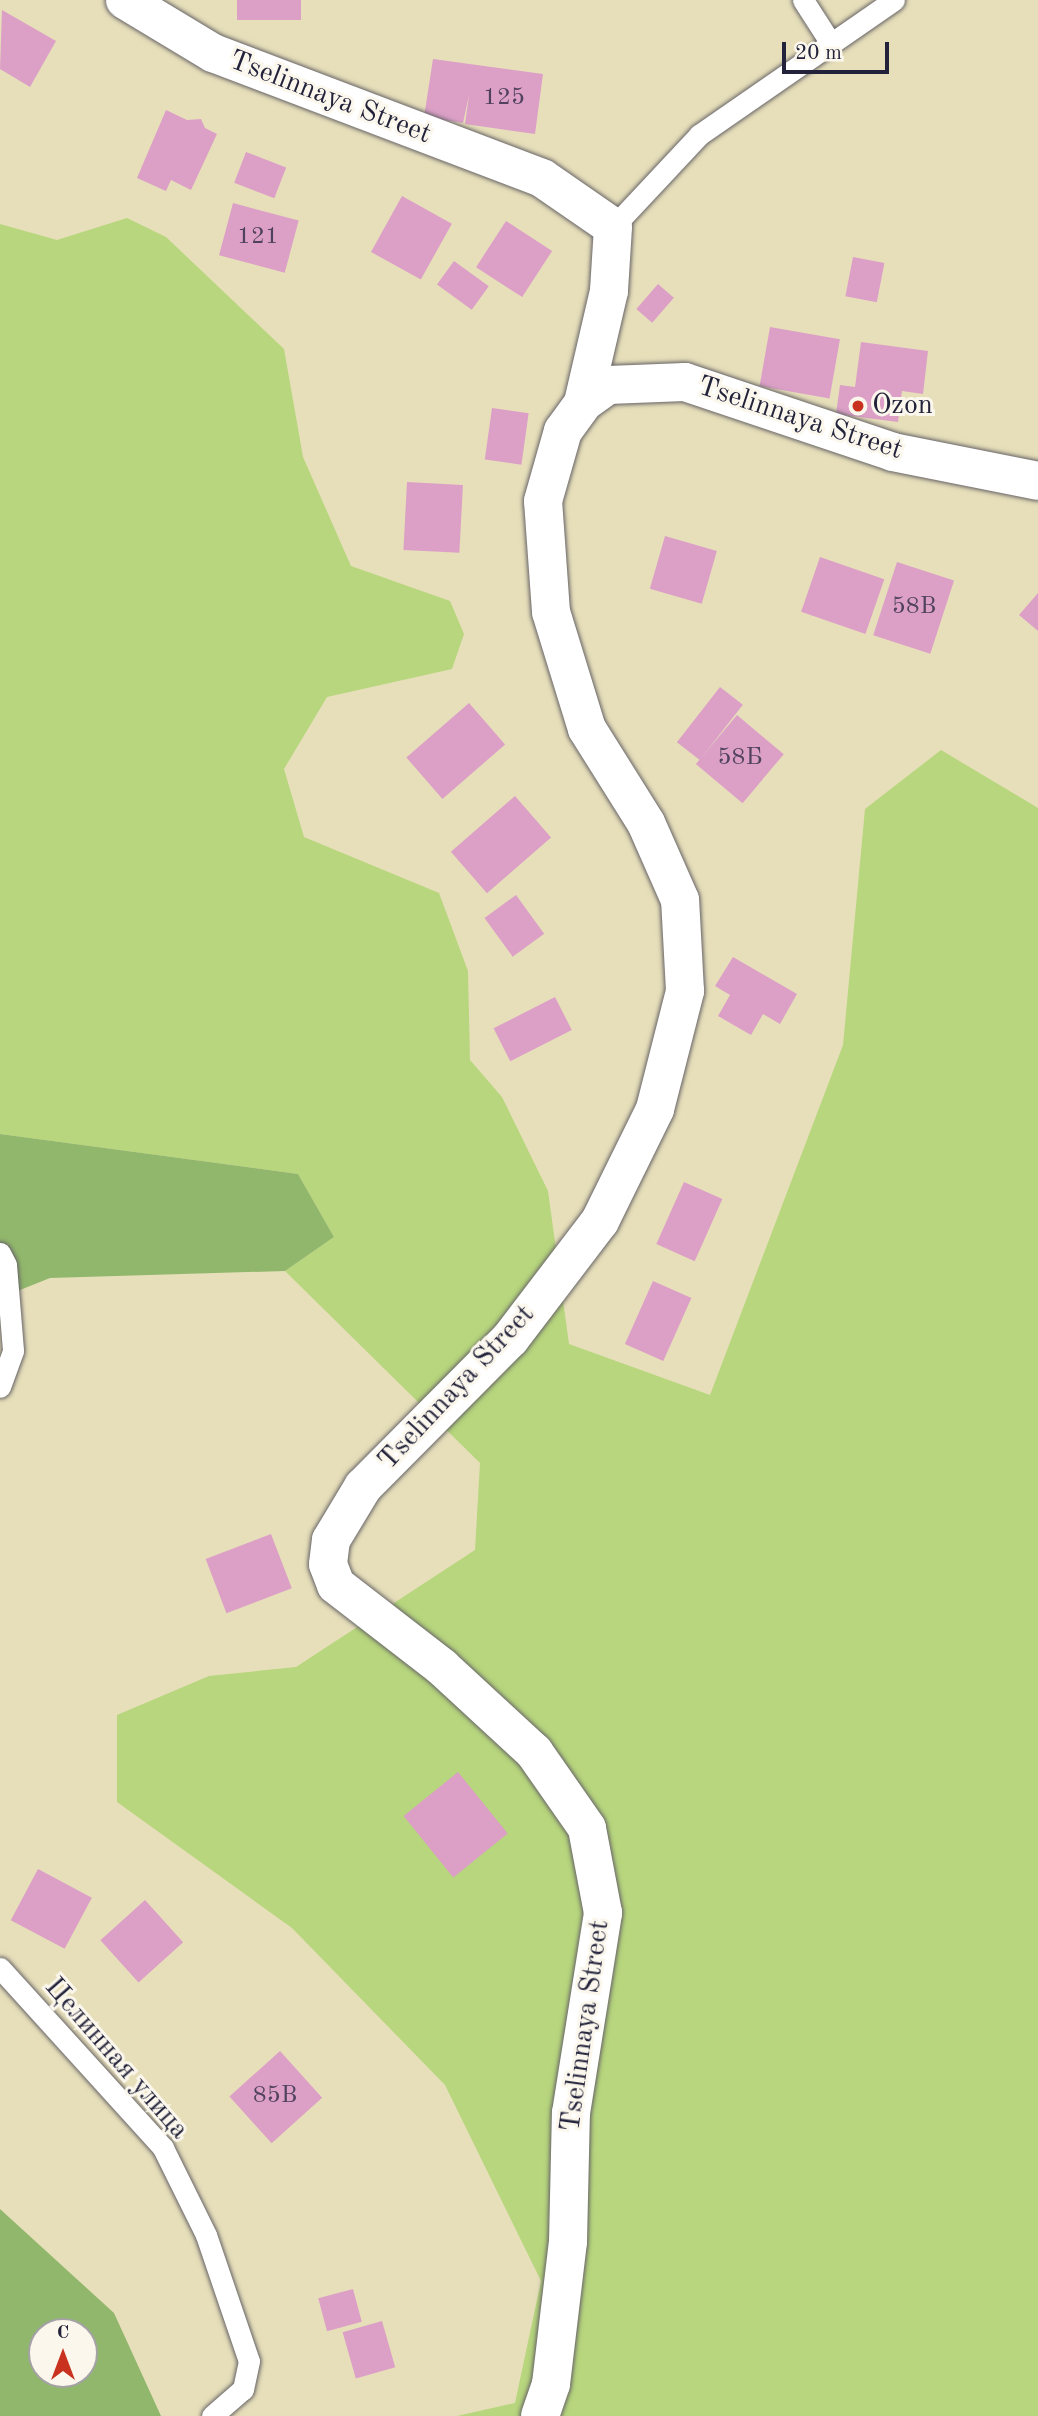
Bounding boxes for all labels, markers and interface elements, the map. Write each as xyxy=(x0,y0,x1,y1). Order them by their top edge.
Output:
scale bar xyxy=(786,28,893,72)
text: 20 m xyxy=(795,43,842,64)
street label: Tselinnaya Street xyxy=(224,44,436,152)
house number: 125 xyxy=(483,85,525,113)
house number: 121 xyxy=(237,224,279,252)
street label: Tselinnaya Street xyxy=(693,370,907,468)
place label: Ozon xyxy=(872,389,933,423)
marker: Ozon xyxy=(850,398,866,414)
house number: 58В xyxy=(892,594,936,622)
house number: 58Б xyxy=(718,745,762,773)
street label: Tselinnaya Street xyxy=(372,1298,542,1478)
street label: Tselinnaya Street xyxy=(555,1918,617,2134)
street label: Целинная улица xyxy=(37,1971,195,2147)
house number: 85В xyxy=(253,2083,297,2111)
north arrow xyxy=(28,2318,98,2388)
text: С xyxy=(57,2324,69,2343)

